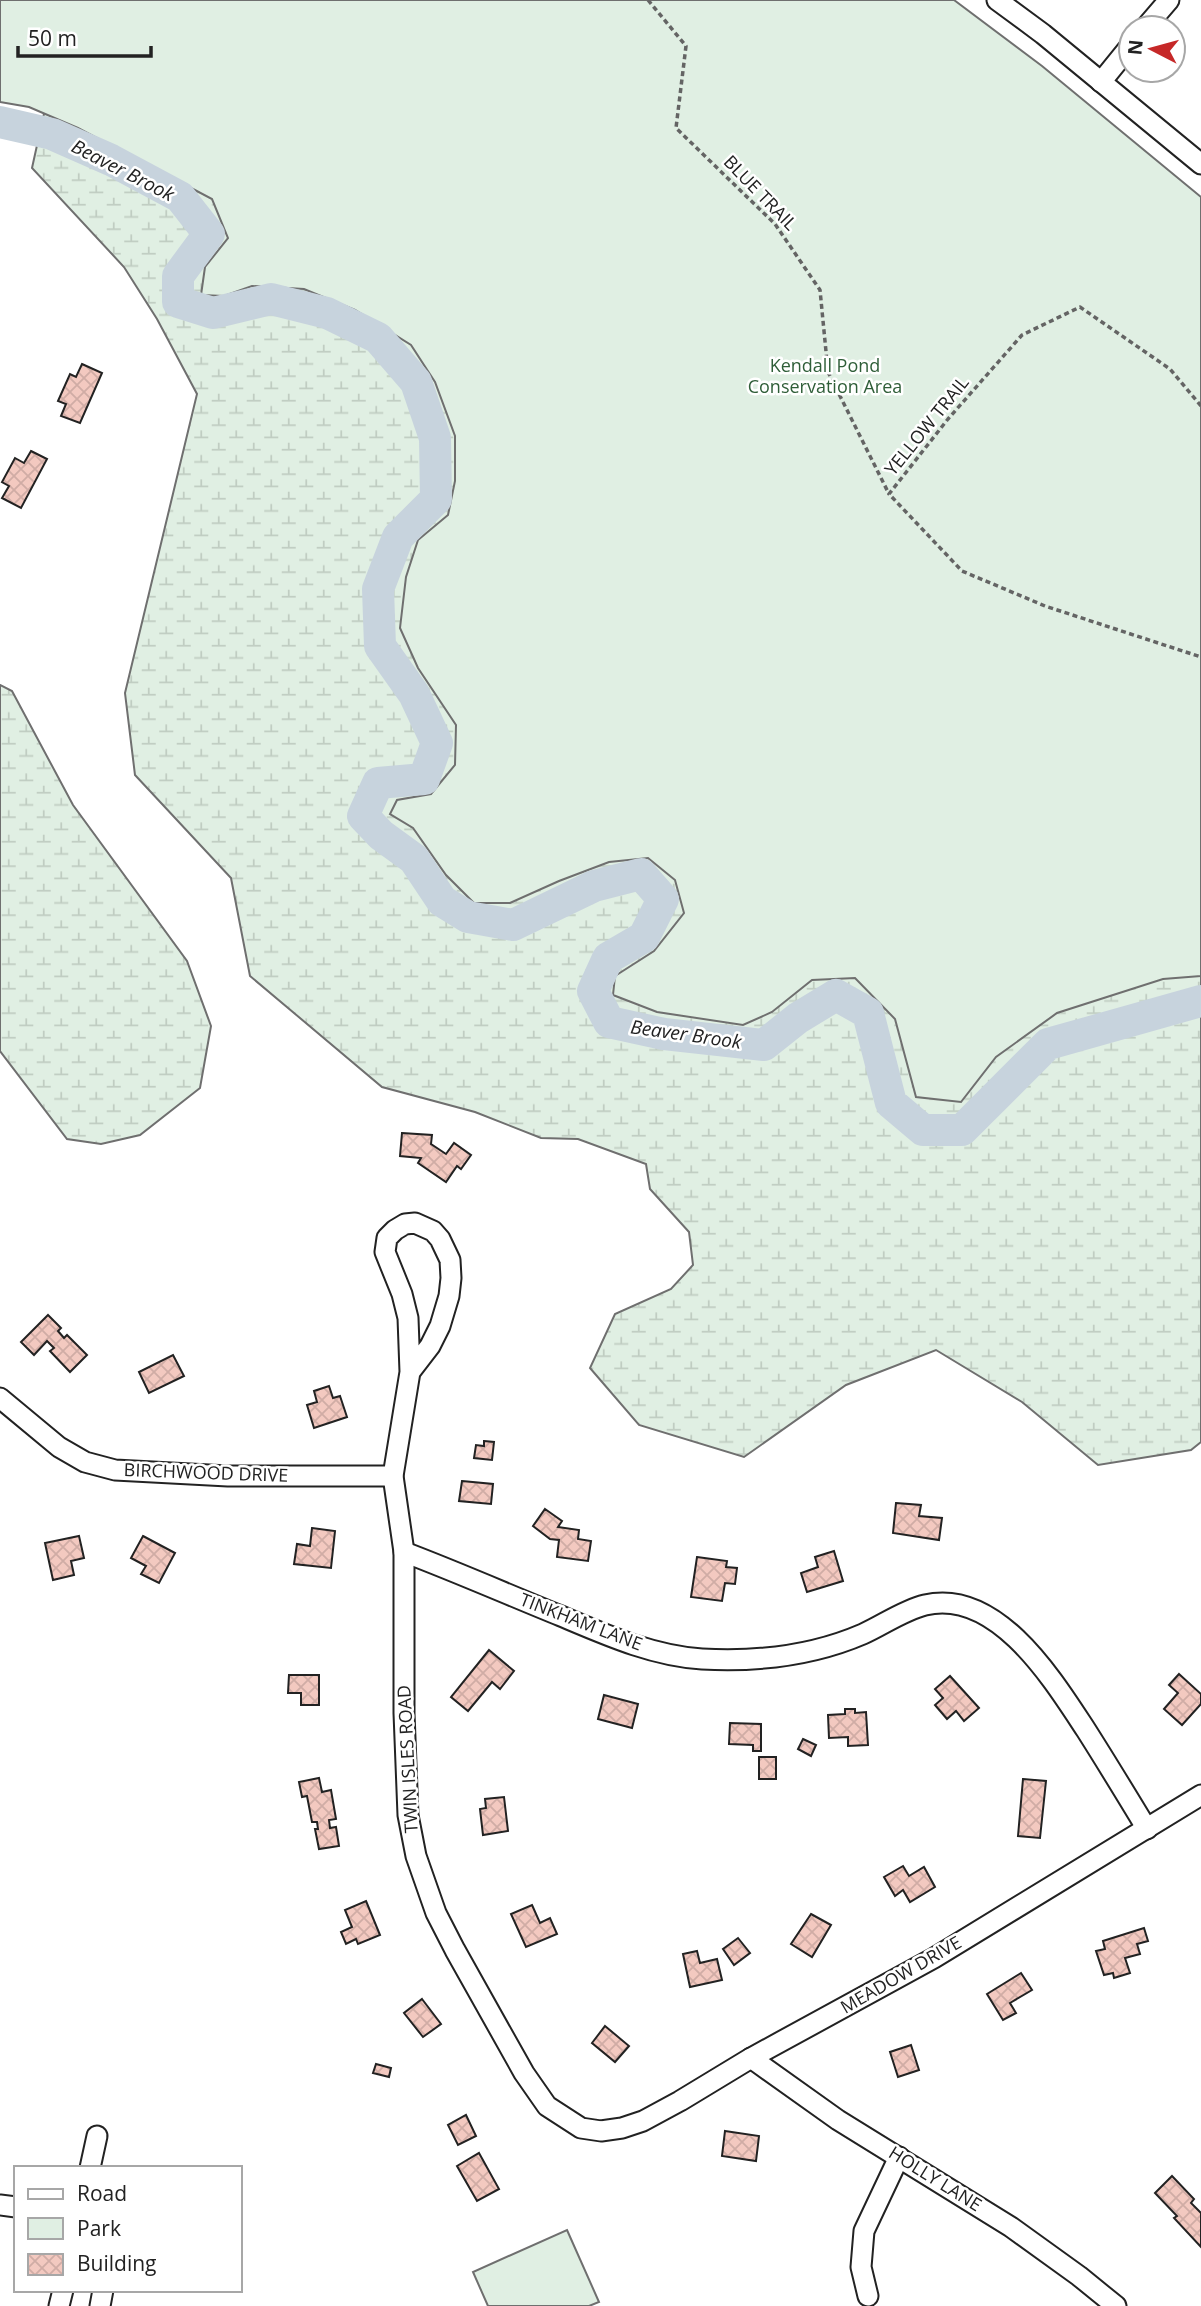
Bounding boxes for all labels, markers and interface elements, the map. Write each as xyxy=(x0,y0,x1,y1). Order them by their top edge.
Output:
scale bar xyxy=(18,14,150,58)
north arrow xyxy=(1117,14,1187,84)
text: 50 m xyxy=(28,24,77,52)
text: N xyxy=(1121,38,1149,56)
water label: Beaver Brook xyxy=(67,133,179,207)
street label: BLUE TRAIL xyxy=(719,150,803,235)
park label: Kendall Pond Conservation Area xyxy=(748,353,902,398)
street label: YELLOW TRAIL xyxy=(879,371,974,480)
water label: Beaver Brook xyxy=(629,1013,744,1055)
street label: BIRCHWOOD DRIVE xyxy=(123,1457,289,1487)
street label: TINKHAM LANE xyxy=(517,1587,646,1655)
street label: TWIN ISLES ROAD xyxy=(391,1684,423,1834)
street label: MEADOW DRIVE xyxy=(836,1930,965,2018)
street label: HOLLY LANE xyxy=(885,2140,986,2216)
legend xyxy=(14,2166,242,2292)
text: Road xyxy=(77,2179,127,2207)
text: Park xyxy=(77,2214,121,2242)
text: Building xyxy=(77,2249,156,2277)

